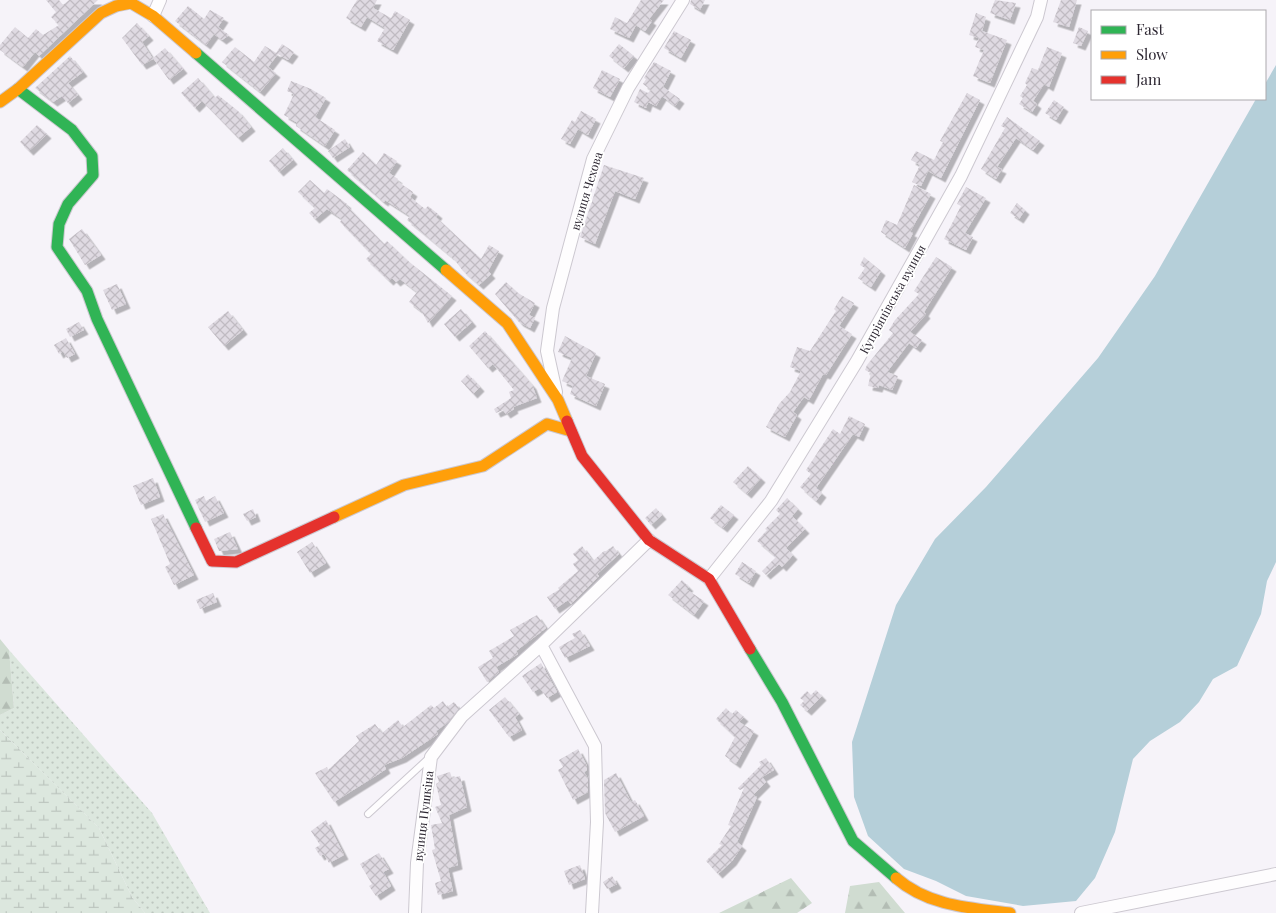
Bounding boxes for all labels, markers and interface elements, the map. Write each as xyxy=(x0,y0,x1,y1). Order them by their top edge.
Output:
legend xyxy=(1091,10,1266,100)
text: Fast xyxy=(1136,19,1165,39)
text: Slow xyxy=(1136,44,1168,64)
text: Jam xyxy=(1135,69,1162,89)
street label: вулиця Чехова xyxy=(566,150,606,232)
street label: Купріянівська вулиця xyxy=(855,241,929,356)
street label: вулиця Пушкіна xyxy=(410,770,436,862)

